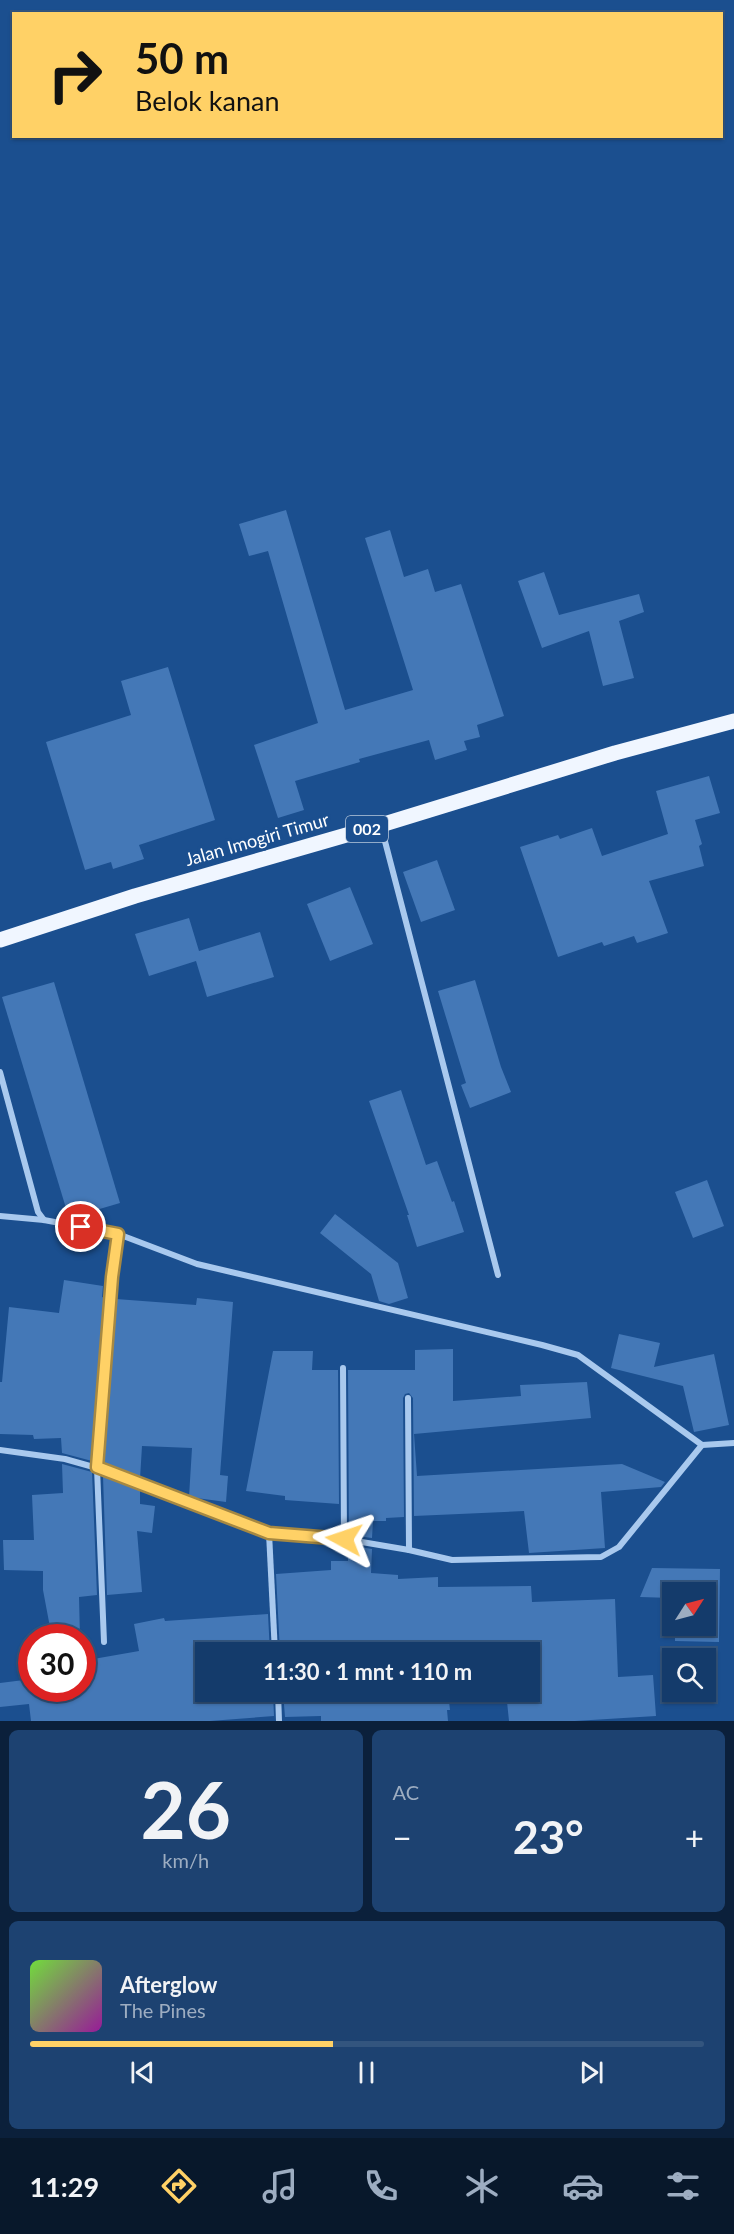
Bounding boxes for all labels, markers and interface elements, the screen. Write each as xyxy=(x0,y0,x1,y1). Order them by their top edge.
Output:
text: 50 m xyxy=(135,33,229,83)
icon: right xyxy=(36,36,114,114)
text: Belok kanan xyxy=(135,84,280,117)
street label: Jalan Imogiri Timur xyxy=(182,808,332,870)
road number: 002 xyxy=(346,816,388,842)
pin xyxy=(55,1201,106,1252)
icon: arrive xyxy=(64,1210,97,1243)
position arrow xyxy=(312,1507,376,1571)
north arrow xyxy=(662,1582,716,1636)
map controls xyxy=(662,1582,716,1702)
speed limit sign: 30 xyxy=(18,1624,96,1702)
button: search xyxy=(662,1648,716,1702)
text: 11:30 · 1 mnt · 110 m xyxy=(263,1658,472,1685)
text: 26 xyxy=(141,1762,231,1856)
text: AC xyxy=(393,1780,419,1804)
text: 23° xyxy=(513,1810,584,1864)
text: − xyxy=(393,1817,412,1857)
text: + xyxy=(685,1817,704,1857)
text: km/h xyxy=(162,1848,209,1872)
text: Afterglow xyxy=(120,1971,217,1998)
text: The Pines xyxy=(120,1998,206,2022)
icon: previous xyxy=(126,2056,159,2089)
icon: pause xyxy=(350,2056,383,2089)
icon: next xyxy=(575,2056,608,2089)
icon: directions xyxy=(158,2165,200,2207)
icon: music xyxy=(259,2165,301,2207)
icon: phone xyxy=(360,2165,402,2207)
icon: climate xyxy=(461,2165,503,2207)
icon: car xyxy=(562,2165,604,2207)
icon: filters xyxy=(662,2165,704,2207)
text: 11:29 xyxy=(29,2170,99,2203)

